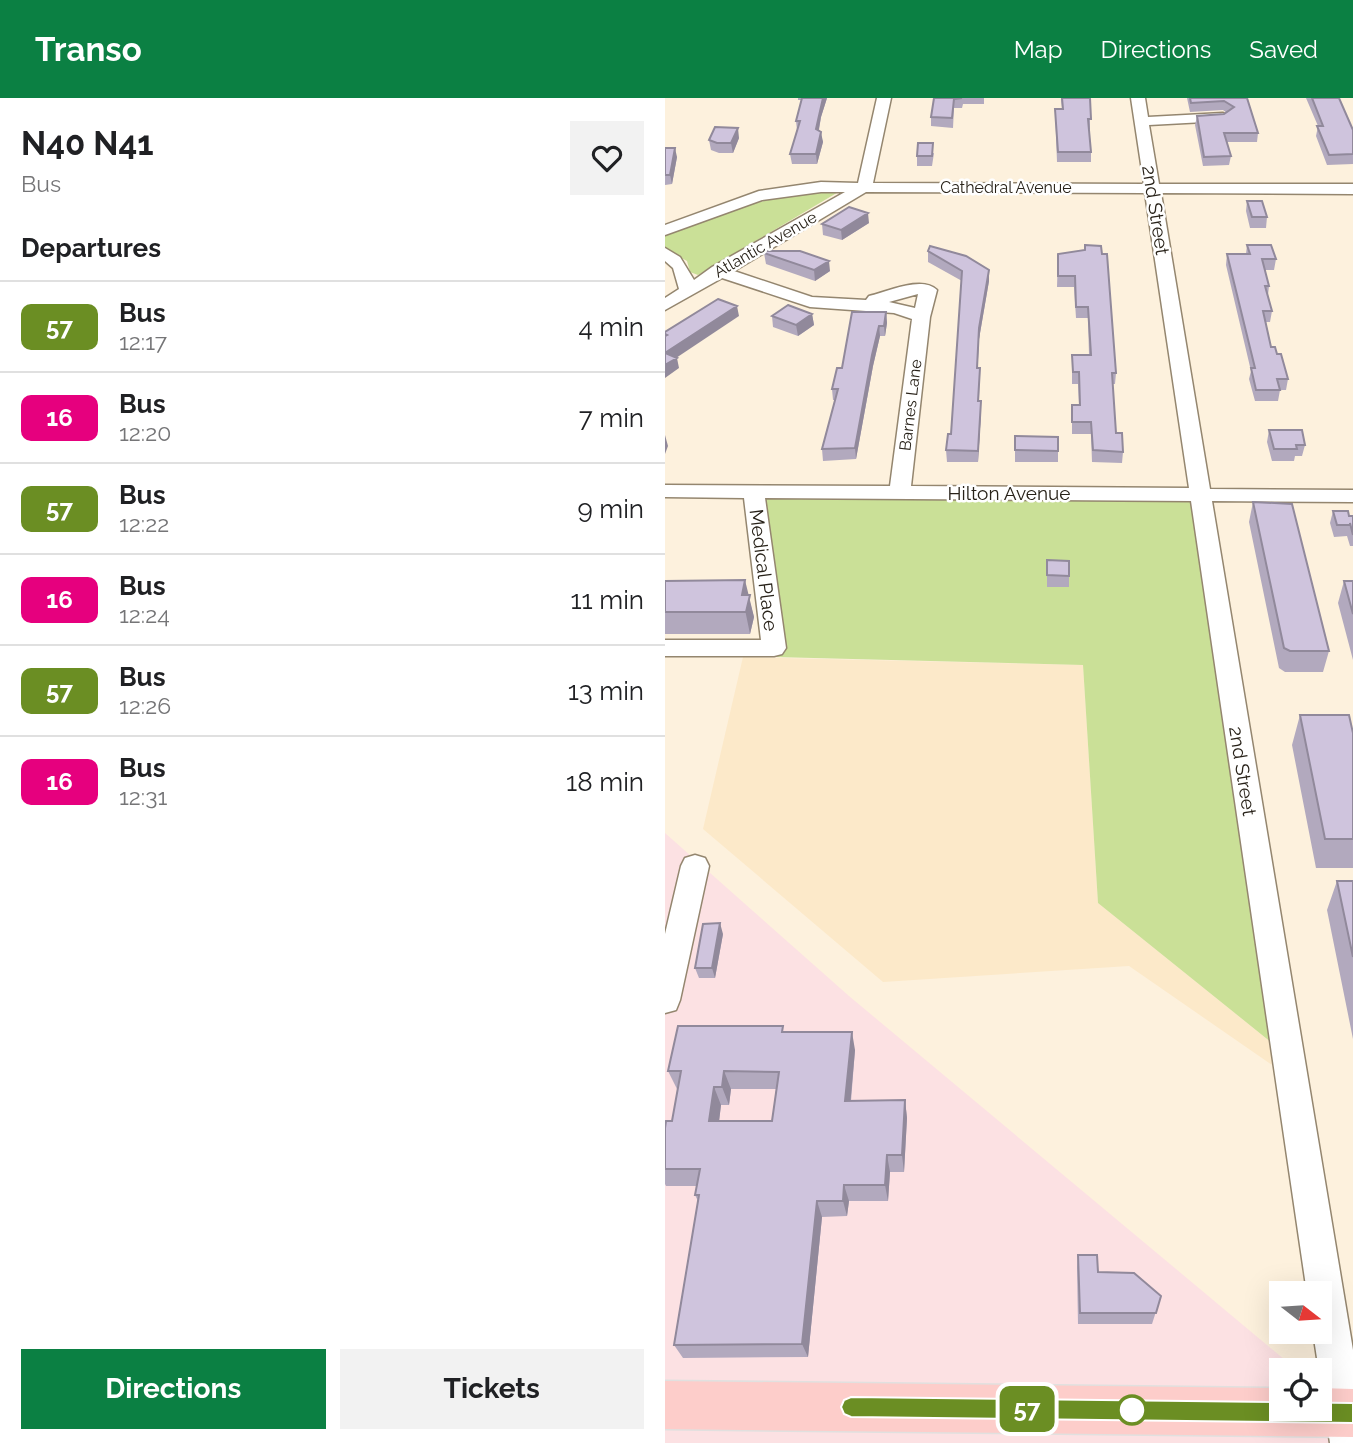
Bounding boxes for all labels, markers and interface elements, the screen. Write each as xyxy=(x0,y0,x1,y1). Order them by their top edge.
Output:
text: Transo xyxy=(35,30,142,69)
text: Map xyxy=(1014,35,1063,64)
text: Directions xyxy=(1101,35,1211,64)
text: Saved xyxy=(1249,35,1318,64)
button: heart xyxy=(570,121,644,195)
text: N40 N41 xyxy=(21,124,154,163)
street label: 2nd Street xyxy=(1138,164,1174,257)
text: Bus xyxy=(21,170,61,197)
street label: Cathedral Avenue xyxy=(940,178,1072,197)
street label: Atlantic Avenue xyxy=(710,207,820,282)
text: Departures xyxy=(21,233,161,263)
text: Bus xyxy=(119,298,166,328)
text: 57 xyxy=(46,312,73,341)
text: 4 min xyxy=(578,312,644,342)
text: 12:17 xyxy=(119,328,167,355)
street label: Barnes Lane xyxy=(895,358,926,452)
text: Bus xyxy=(119,389,166,419)
text: 16 xyxy=(46,403,73,432)
text: 7 min xyxy=(579,403,644,433)
text: 12:20 xyxy=(119,419,171,446)
text: Bus xyxy=(119,480,166,510)
street label: Hilton Avenue xyxy=(948,482,1070,504)
text: 57 xyxy=(46,494,73,523)
text: 9 min xyxy=(577,494,644,524)
street label: Medical Place xyxy=(746,508,782,632)
text: 12:22 xyxy=(119,510,169,537)
text: Bus xyxy=(119,571,166,601)
text: 16 xyxy=(46,585,73,614)
text: 11 min xyxy=(570,585,644,615)
text: 12:24 xyxy=(119,601,170,628)
text: Bus xyxy=(119,662,166,692)
text: 57 xyxy=(46,676,73,705)
text: 13 min xyxy=(568,676,644,706)
text: 12:26 xyxy=(119,692,171,719)
street label: 2nd Street xyxy=(1225,725,1261,818)
text: Bus xyxy=(119,753,166,783)
text: 16 xyxy=(46,767,73,796)
text: 18 min xyxy=(566,767,644,797)
text: 12:31 xyxy=(119,783,167,810)
north arrow xyxy=(1269,1281,1332,1344)
map controls xyxy=(1269,1281,1332,1421)
button: Directions xyxy=(21,1349,326,1429)
button: Tickets xyxy=(340,1349,644,1429)
button: locate xyxy=(1269,1358,1332,1421)
line badge: 57 xyxy=(995,1386,1059,1432)
text: 57 xyxy=(1014,1394,1040,1423)
unlabelled marker xyxy=(1117,1395,1147,1425)

